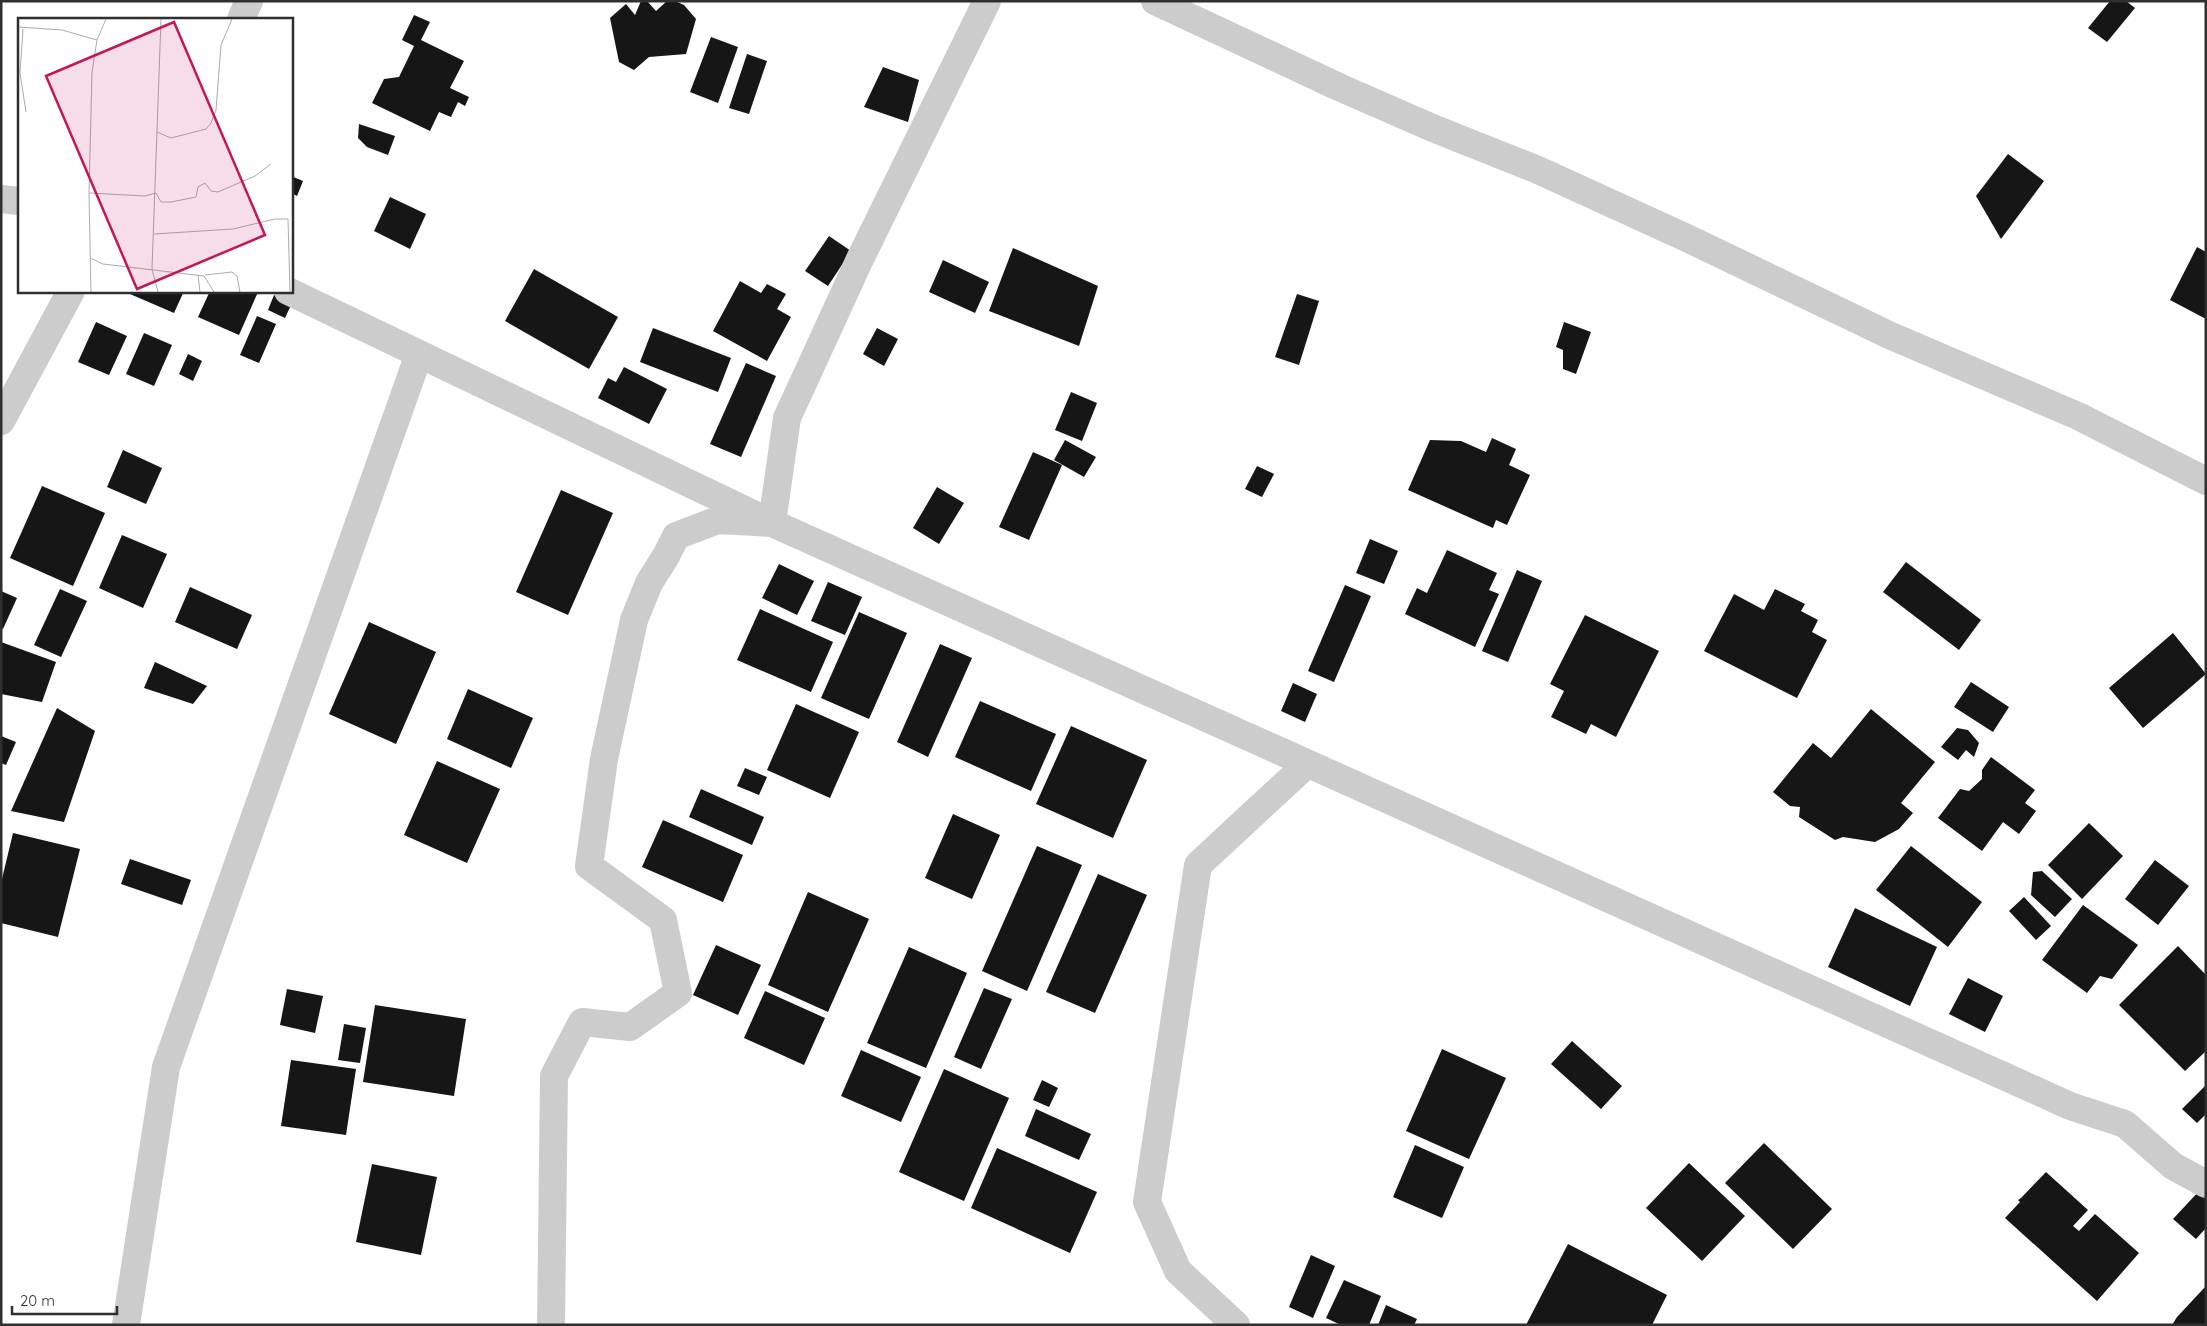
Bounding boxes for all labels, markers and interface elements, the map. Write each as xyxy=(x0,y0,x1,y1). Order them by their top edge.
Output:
inset map xyxy=(18,18,292,292)
scale bar xyxy=(12,1284,118,1316)
text: 20 m xyxy=(20,1291,55,1310)

